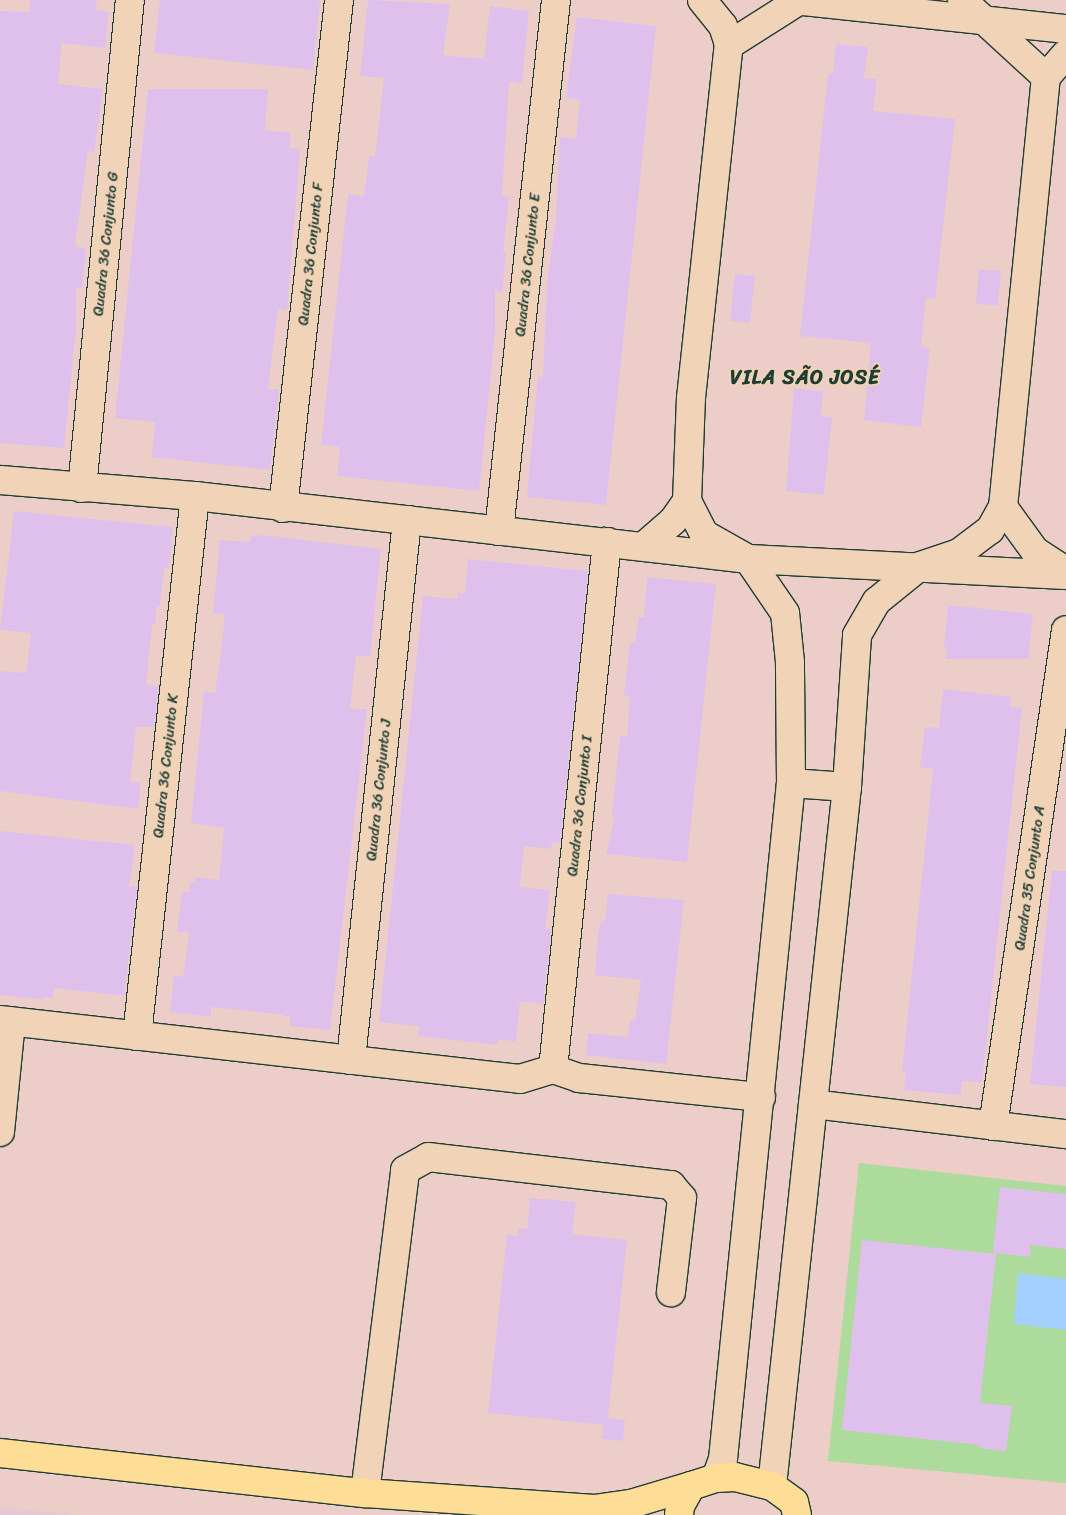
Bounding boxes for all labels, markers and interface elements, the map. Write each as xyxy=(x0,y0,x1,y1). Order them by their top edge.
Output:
street label: Quadra 36 Conjunto G xyxy=(89,171,123,317)
street label: Quadra 36 Conjunto F xyxy=(295,182,327,326)
street label: Quadra 36 Conjunto E xyxy=(512,193,544,337)
district label: VILA SÃO JOSÉ xyxy=(728,365,882,389)
street label: Quadra 36 Conjunto K xyxy=(149,693,183,839)
street label: Quadra 36 Conjunto J xyxy=(363,718,395,862)
street label: Quadra 36 Conjunto I xyxy=(564,735,596,877)
street label: Quadra 35 Conjunto A xyxy=(1011,804,1049,952)

